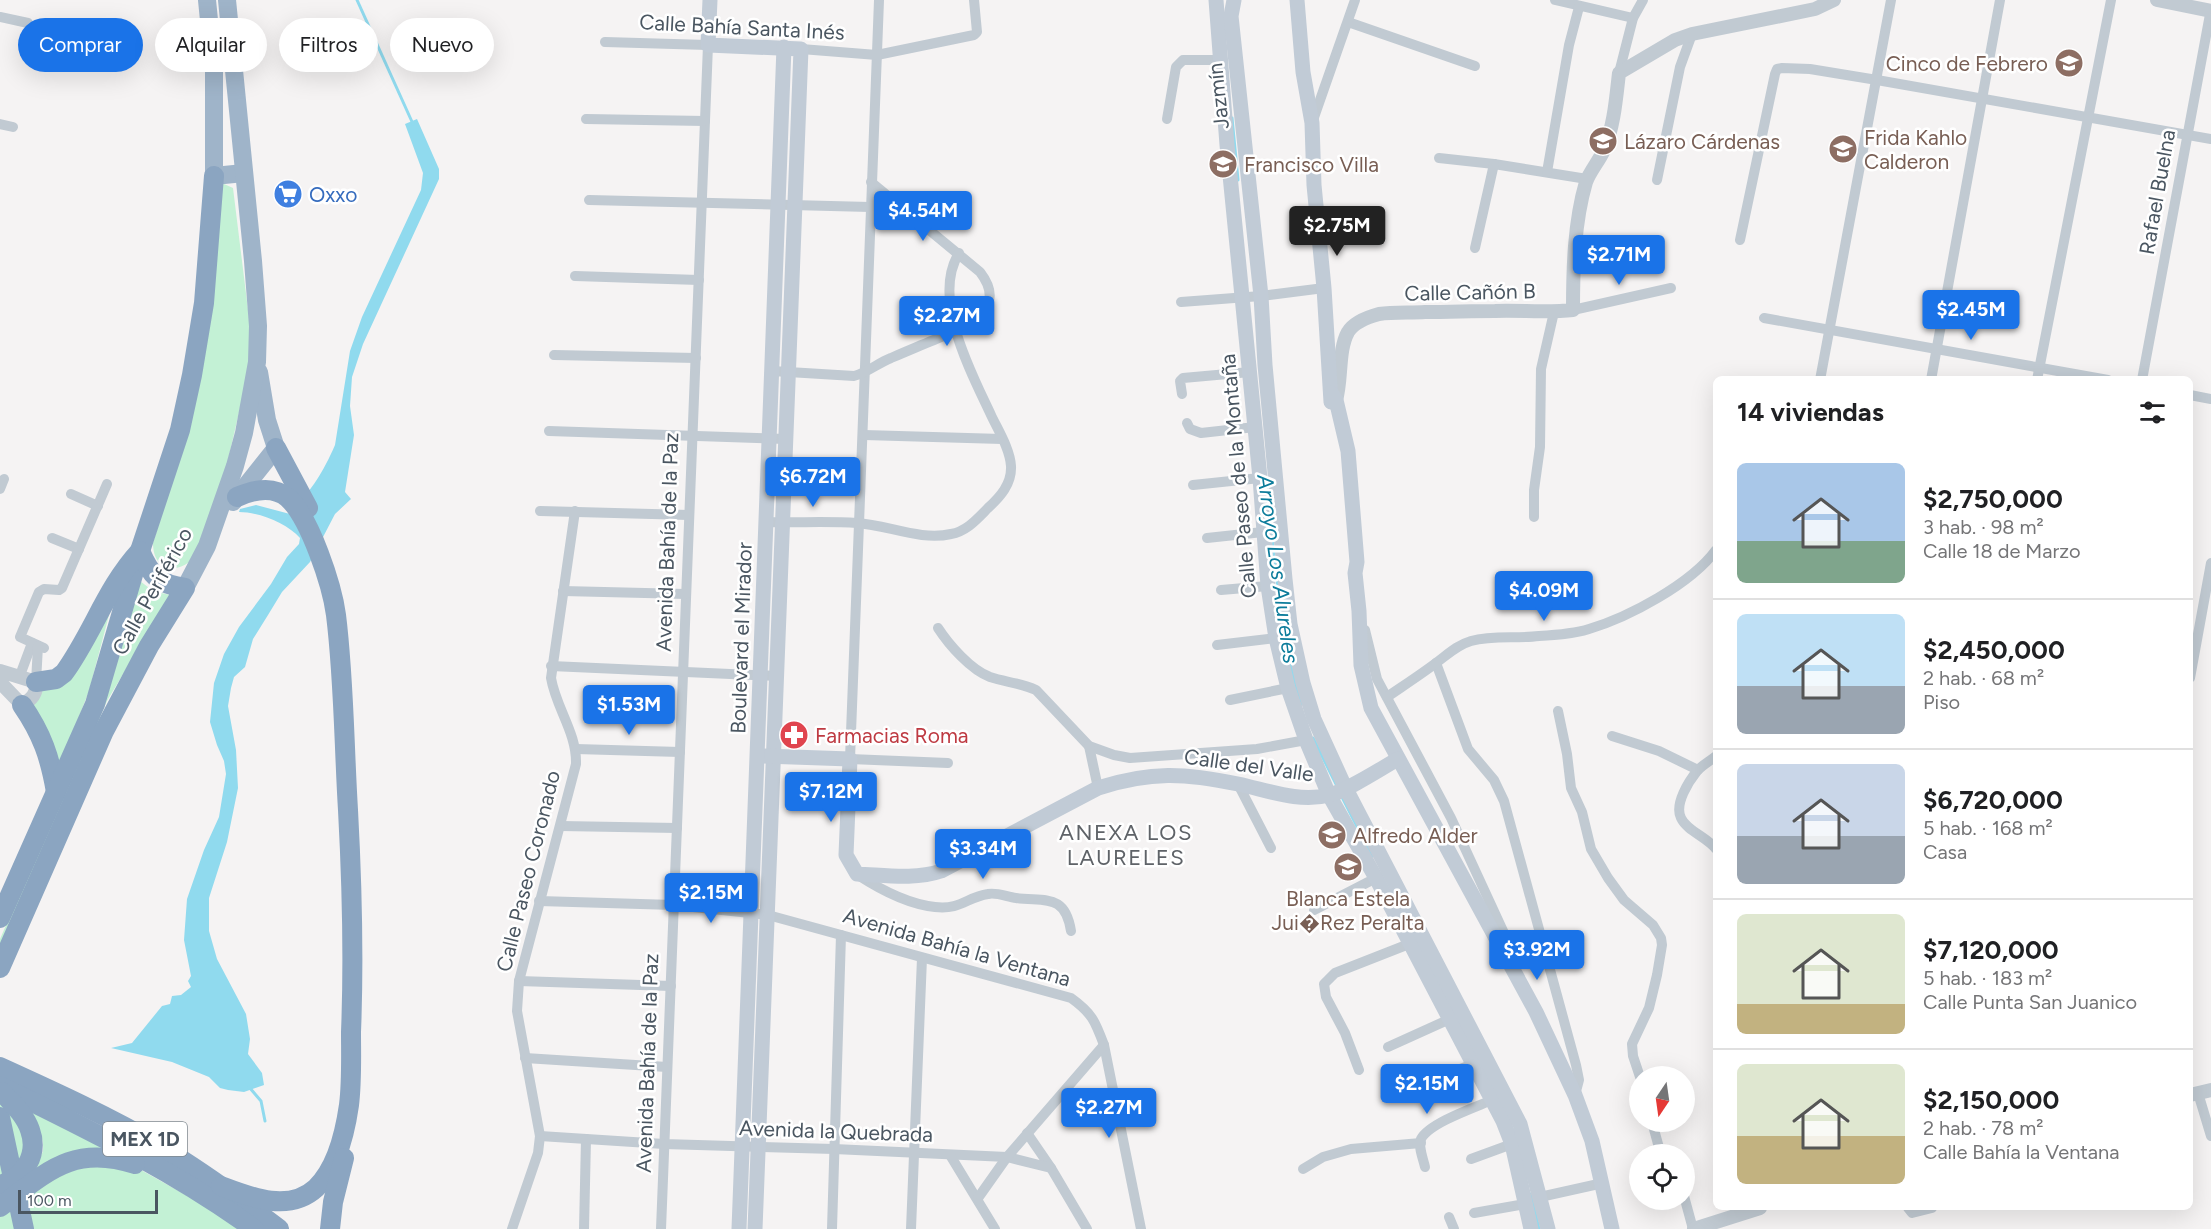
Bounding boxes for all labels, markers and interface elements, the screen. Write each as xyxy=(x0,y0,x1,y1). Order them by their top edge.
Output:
street label: Calle Bahía Santa Inés xyxy=(639,9,845,45)
chip: Comprar xyxy=(18,18,143,72)
chip: Alquilar xyxy=(155,18,267,72)
chip: Filtros xyxy=(279,18,378,72)
chip: Nuevo xyxy=(390,18,494,72)
school or university icon: Cinco de Febrero xyxy=(2053,47,2085,79)
place label: Cinco de Febrero xyxy=(1886,51,2048,76)
street label: Jazmín xyxy=(1202,62,1234,130)
school or university icon: Lázaro Cárdenas xyxy=(1587,125,1619,157)
place label: Frida Kahlo Calderon xyxy=(1864,125,1967,174)
street label: Rafael Buelna xyxy=(2134,127,2180,257)
place label: Lázaro Cárdenas xyxy=(1624,129,1780,154)
school or university icon: Frida Kahlo Calderon xyxy=(1827,133,1859,165)
school or university icon: Francisco Villa xyxy=(1207,148,1239,180)
place label: Francisco Villa xyxy=(1244,152,1379,177)
supermarket icon: Oxxo xyxy=(272,178,304,210)
place label: Oxxo xyxy=(309,182,357,207)
pin: $4.54M xyxy=(874,191,972,242)
text: $4.54M xyxy=(888,198,958,222)
pin: $2.75M xyxy=(1288,206,1386,257)
text: $2.75M xyxy=(1303,213,1371,237)
pin: $2.71M xyxy=(1570,235,1668,286)
text: $2.71M xyxy=(1587,242,1651,266)
street label: Calle Cañón B xyxy=(1404,278,1536,306)
pin: $2.45M xyxy=(1922,290,2020,341)
pin: $2.27M xyxy=(898,296,996,347)
text: $2.45M xyxy=(1936,297,2006,321)
text: $2.27M xyxy=(913,303,981,327)
street label: Calle Paseo de la Montaña xyxy=(1215,353,1261,599)
text: 14 viviendas xyxy=(1737,396,1884,428)
icon: filters xyxy=(2136,396,2169,429)
street label: Avenida Bahía de la Paz xyxy=(651,432,683,652)
pin: $6.72M xyxy=(764,457,862,508)
text: $6.72M xyxy=(779,464,847,488)
water label: Arroyo Los Alureles xyxy=(1251,472,1305,665)
text: $2,750,000 xyxy=(1923,483,2063,515)
icon: home xyxy=(1785,487,1857,559)
text: 3 hab. · 98 m² xyxy=(1923,515,2044,539)
street label: Calle Periférico xyxy=(107,523,197,659)
text: Calle 18 de Marzo xyxy=(1923,539,2081,563)
street label: Boulevard el Mirador xyxy=(725,542,757,734)
pin: $4.09M xyxy=(1495,571,1593,622)
text: $4.09M xyxy=(1509,578,1579,602)
text: $2,450,000 xyxy=(1923,634,2065,666)
icon: home xyxy=(1785,638,1857,710)
text: 2 hab. · 68 m² xyxy=(1923,666,2044,690)
pin: $1.53M xyxy=(580,685,678,736)
text: Piso xyxy=(1923,690,1960,714)
text: $1.53M xyxy=(597,692,661,716)
pharmacy icon: Farmacias Roma xyxy=(778,719,810,751)
place label: Farmacias Roma xyxy=(815,723,969,748)
street label: Calle del Valle xyxy=(1183,744,1315,786)
street label: Calle Paseo Coronado xyxy=(491,768,565,974)
pin: $7.12M xyxy=(782,772,880,823)
text: $7.12M xyxy=(799,779,863,803)
text: $6,720,000 xyxy=(1923,784,2063,816)
icon: home xyxy=(1785,788,1857,860)
text: 5 hab. · 168 m² xyxy=(1923,816,2053,840)
district label: ANEXA LOS LAURELES xyxy=(1059,819,1193,871)
school or university icon: Alfredo Alder xyxy=(1316,819,1348,851)
place label: Alfredo Alder xyxy=(1353,823,1478,848)
pin: $3.34M xyxy=(934,829,1032,880)
text: $3.34M xyxy=(949,836,1017,860)
text: Casa xyxy=(1923,840,1967,864)
school or university icon: Blanca Estela Jui�Rez Peralta xyxy=(1332,851,1364,883)
pin: $2.15M xyxy=(662,873,760,924)
text: $2.15M xyxy=(679,880,743,904)
place label: Blanca Estela Jui�Rez Peralta xyxy=(1272,886,1424,935)
street label: Avenida Bahía la Ventana xyxy=(840,903,1074,991)
pin: $3.92M xyxy=(1488,930,1586,981)
text: $7,120,000 xyxy=(1923,934,2059,966)
text: $3.92M xyxy=(1503,937,1571,961)
icon: home xyxy=(1785,938,1857,1010)
street label: Avenida Bahía de la Paz xyxy=(631,953,663,1173)
text: 5 hab. · 183 m² xyxy=(1923,966,2052,990)
text: Calle Punta San Juanico xyxy=(1923,990,2137,1014)
pin: $2.15M xyxy=(1378,1064,1476,1115)
north arrow xyxy=(1629,1066,1695,1132)
map controls xyxy=(1629,1066,1695,1210)
text: $2.15M xyxy=(1395,1071,1459,1095)
text: $2,150,000 xyxy=(1923,1084,2059,1116)
pin: $2.27M xyxy=(1060,1088,1158,1139)
icon: home xyxy=(1785,1088,1857,1160)
text: $2.27M xyxy=(1075,1095,1143,1119)
street label: Avenida la Quebrada xyxy=(739,1115,933,1147)
text: 2 hab. · 78 m² xyxy=(1923,1116,2044,1140)
road number: MEX 1D xyxy=(103,1122,187,1156)
text: Calle Bahía la Ventana xyxy=(1923,1140,2119,1164)
button: locate xyxy=(1629,1144,1695,1210)
scale bar xyxy=(18,1187,158,1214)
text: 100 m xyxy=(27,1191,72,1210)

